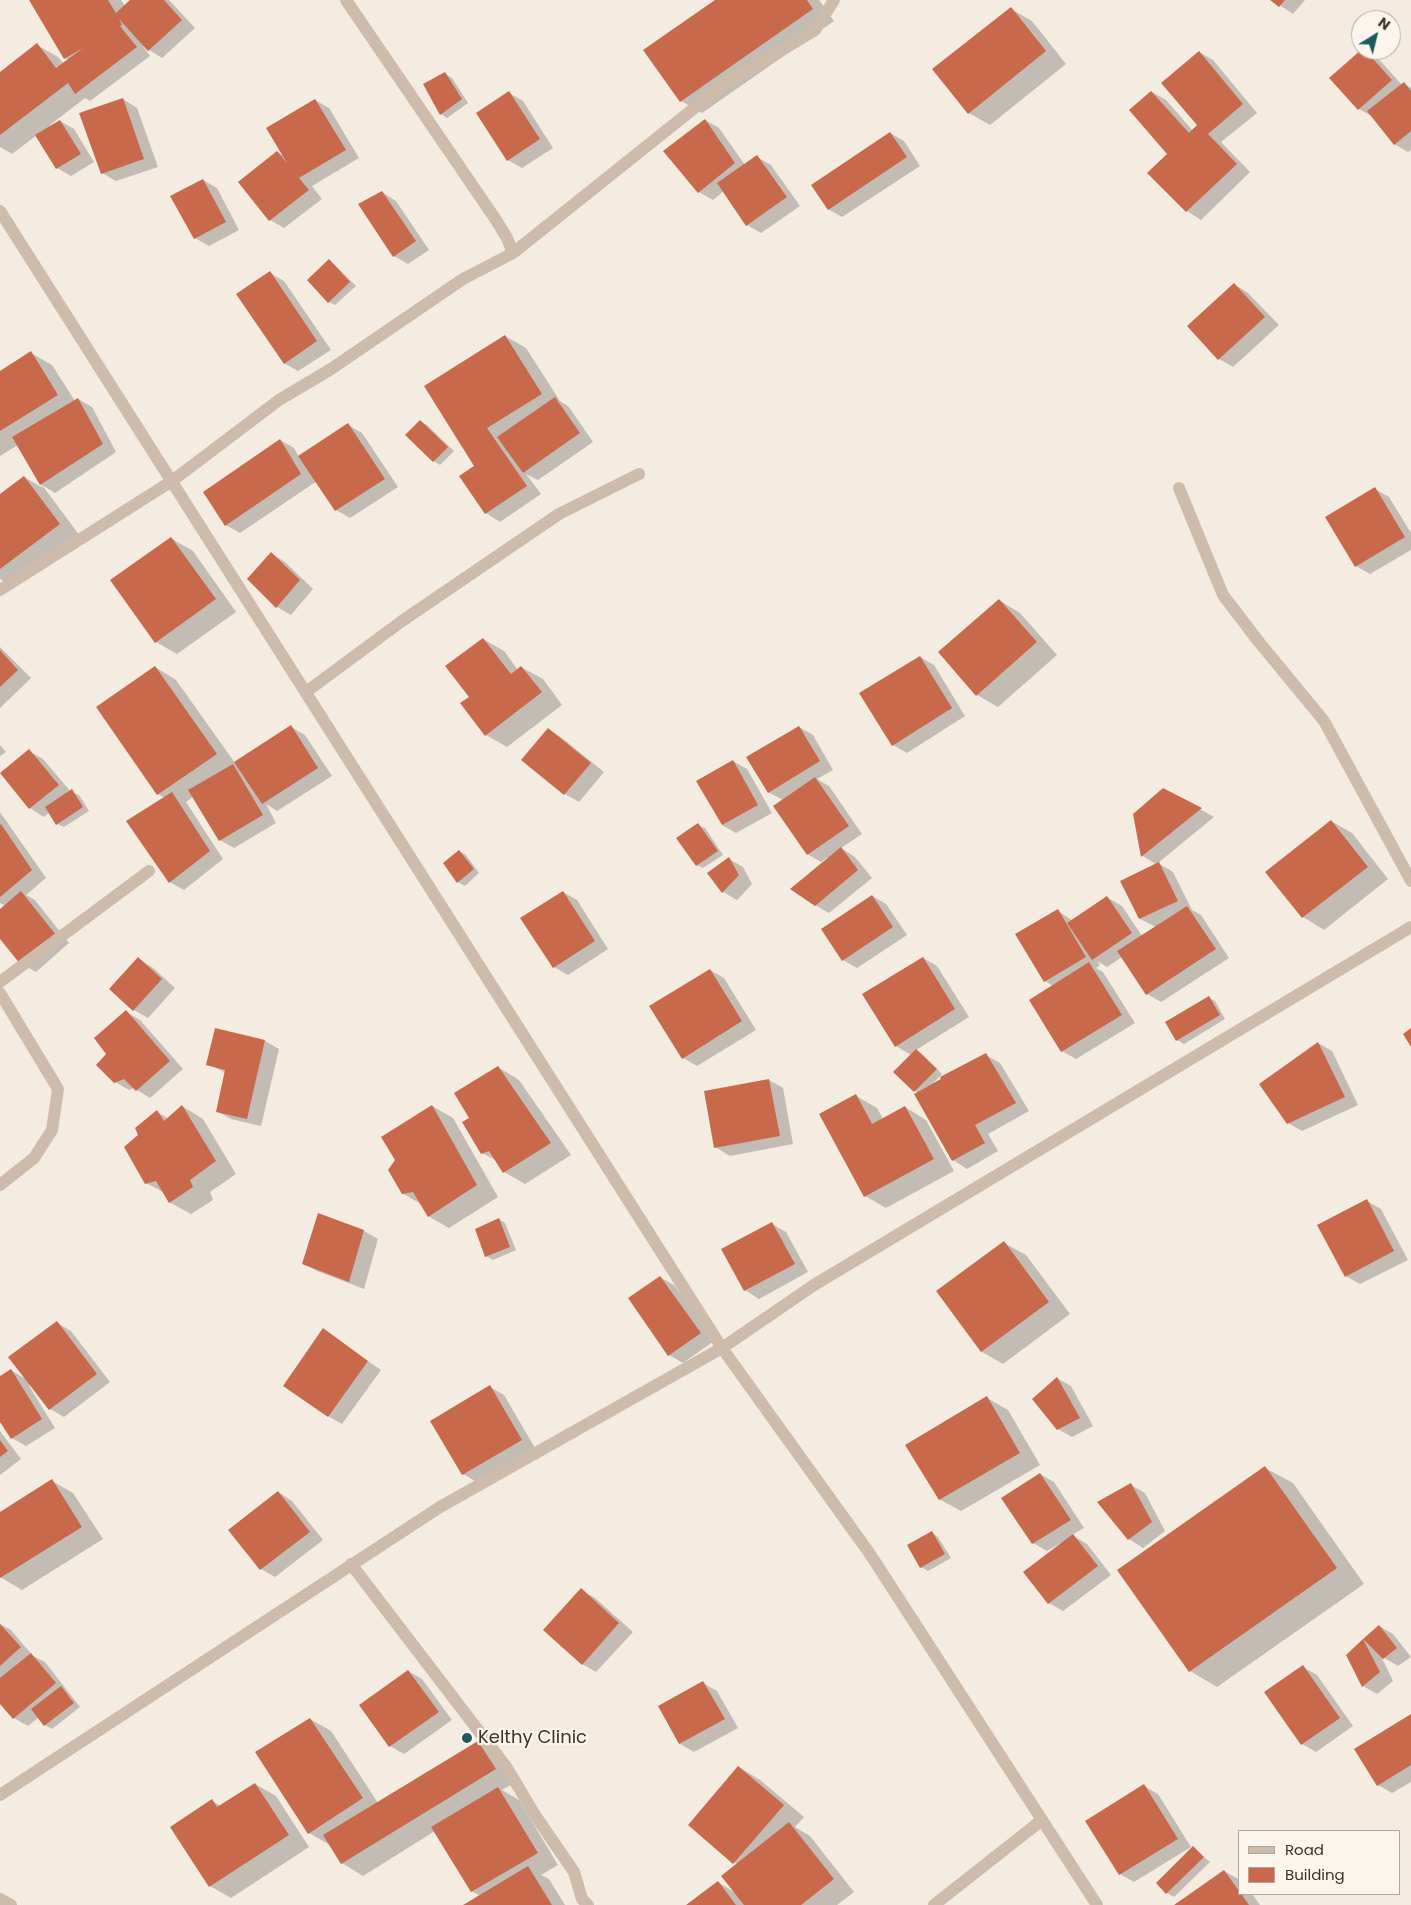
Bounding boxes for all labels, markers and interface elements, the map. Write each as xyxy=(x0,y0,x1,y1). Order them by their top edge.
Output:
north arrow xyxy=(1351,10,1401,60)
text: N xyxy=(1374,12,1394,35)
place label: Kelthy Clinic xyxy=(478,1727,587,1749)
marker: Kelthy Clinic xyxy=(460,1731,474,1745)
legend xyxy=(1238,1830,1401,1895)
text: Road xyxy=(1285,1839,1324,1860)
text: Building xyxy=(1285,1864,1345,1885)

